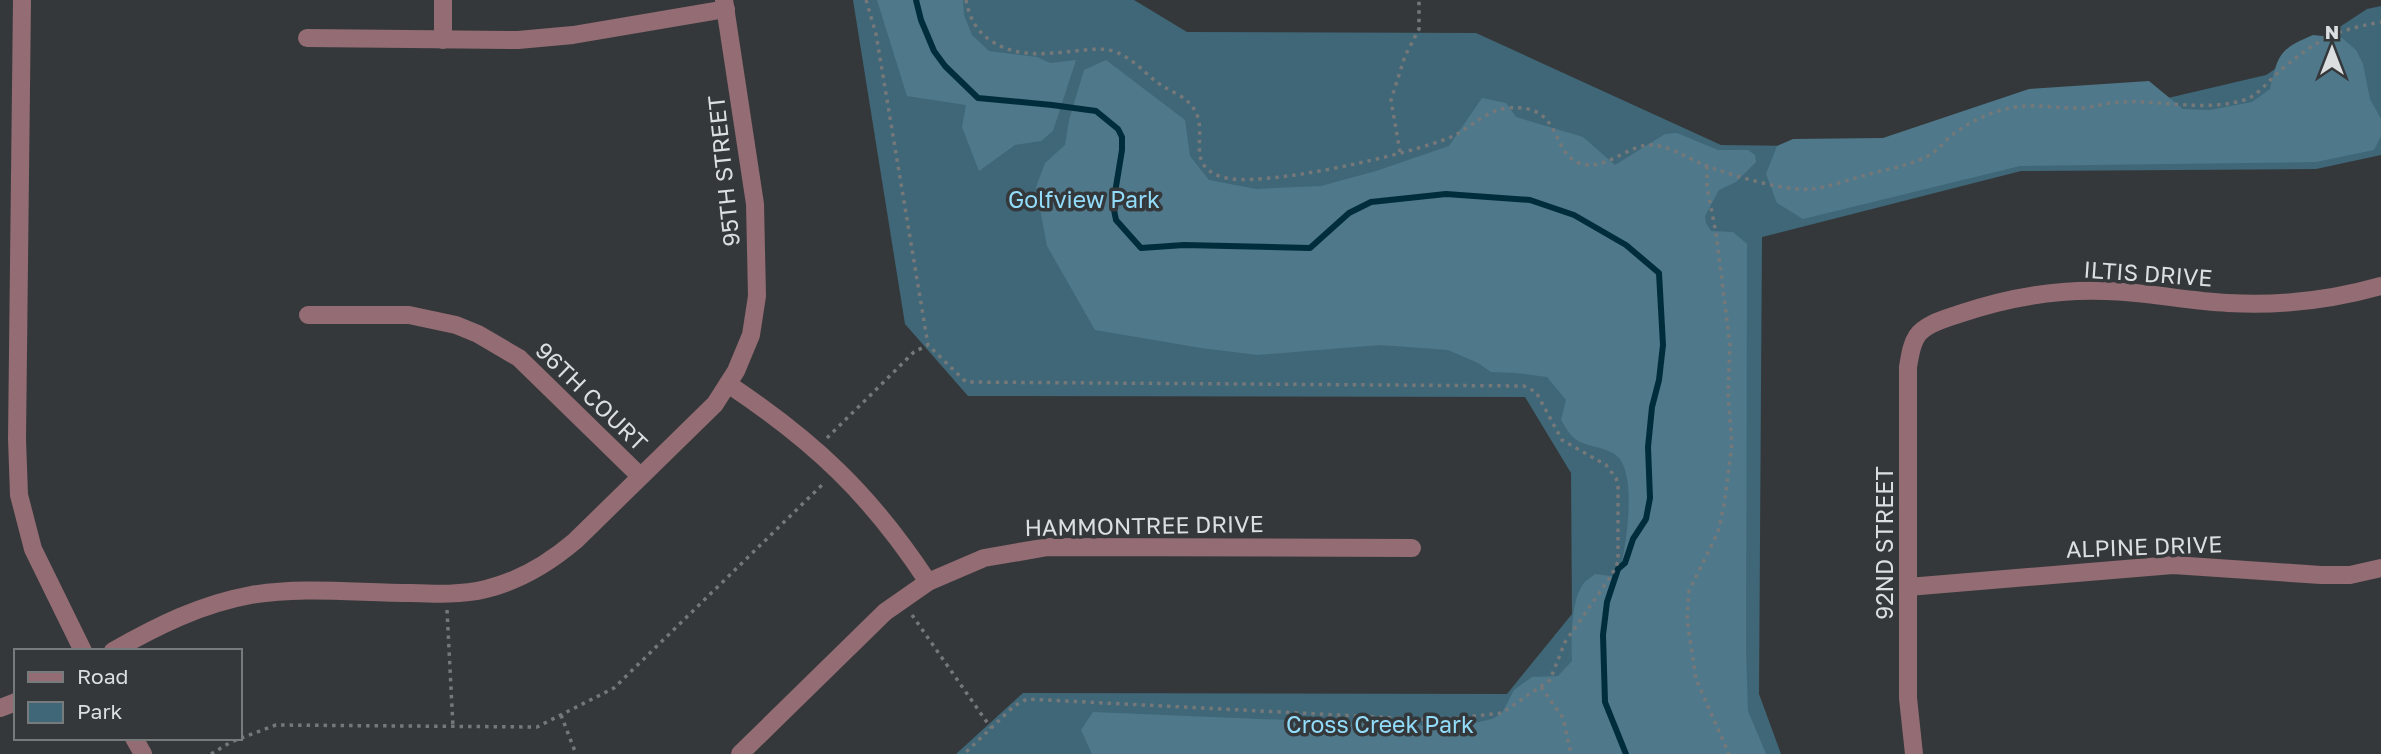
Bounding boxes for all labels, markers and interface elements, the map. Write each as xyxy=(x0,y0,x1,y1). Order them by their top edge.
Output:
north arrow xyxy=(2297,14,2367,84)
text: N xyxy=(2325,20,2339,43)
street label: 95TH STREET xyxy=(701,94,745,248)
park label: Golfview Park xyxy=(1008,185,1160,213)
street label: ILTIS DRIVE xyxy=(2083,255,2213,291)
street label: 96TH COURT xyxy=(530,336,654,456)
street label: 92ND STREET xyxy=(1870,466,1898,620)
street label: HAMMONTREE DRIVE xyxy=(1024,509,1264,541)
street label: ALPINE DRIVE xyxy=(2065,529,2223,563)
legend xyxy=(14,649,242,740)
text: Road xyxy=(77,663,128,689)
text: Park xyxy=(77,698,123,724)
park label: Cross Creek Park xyxy=(1286,710,1474,738)

